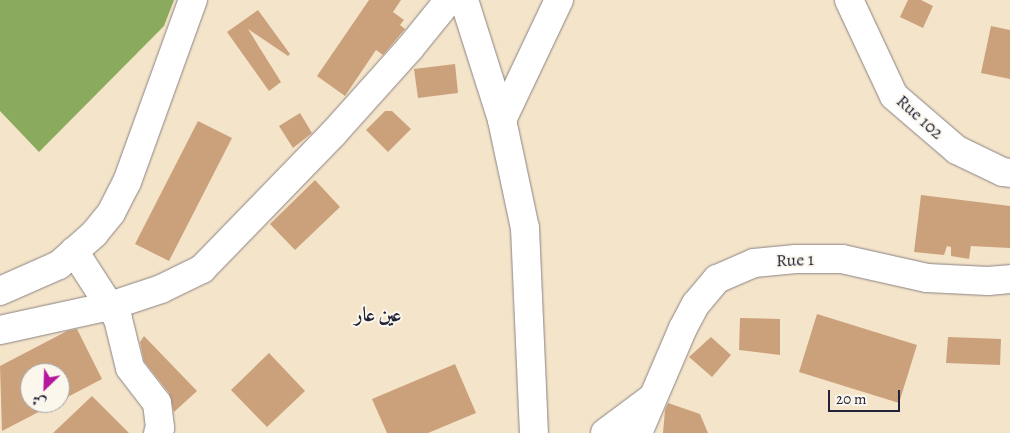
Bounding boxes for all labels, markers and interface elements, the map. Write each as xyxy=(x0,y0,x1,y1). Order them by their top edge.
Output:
street label: Rue 102 xyxy=(892,90,948,144)
street label: Rue 1 xyxy=(776,249,814,271)
district label: عين عار xyxy=(355,302,401,326)
north arrow xyxy=(20,363,70,413)
scale bar xyxy=(830,380,902,412)
text: 20 m xyxy=(836,389,867,409)
text: ش xyxy=(29,390,49,413)

